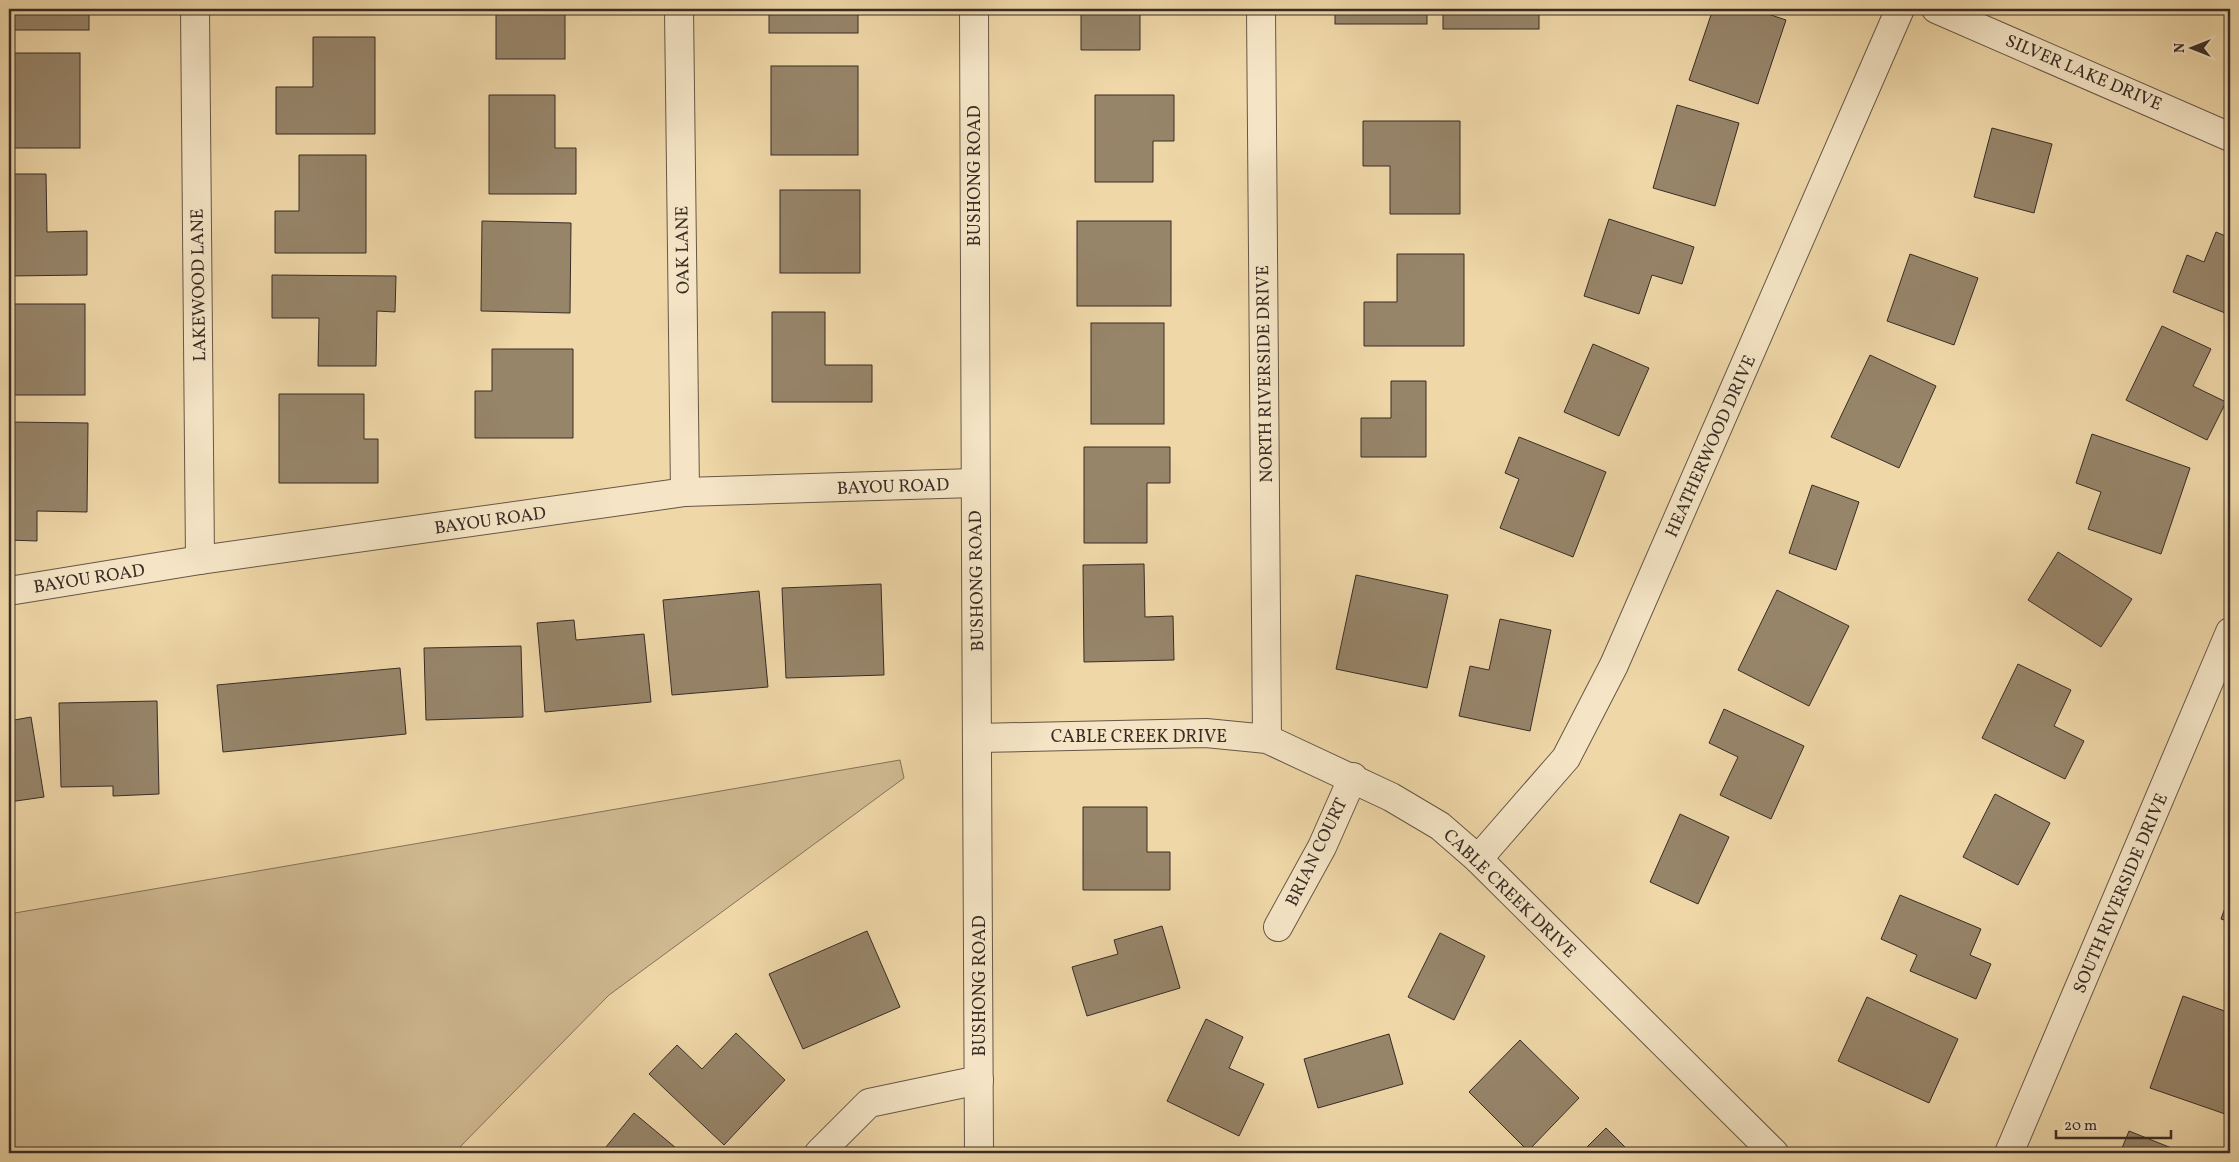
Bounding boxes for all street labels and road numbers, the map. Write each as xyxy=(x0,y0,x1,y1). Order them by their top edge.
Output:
street label: SILVER LAKE DRIVE xyxy=(2001,29,2166,118)
street label: BUSHONG ROAD xyxy=(963,105,988,247)
street label: OAK LANE xyxy=(670,205,697,294)
street label: LAKEWOOD LANE xyxy=(186,208,213,362)
street label: NORTH RIVERSIDE DRIVE xyxy=(1251,265,1280,483)
street label: HEATHERWOOD DRIVE xyxy=(1660,351,1763,542)
street label: BAYOU ROAD xyxy=(836,473,950,502)
street label: BAYOU ROAD xyxy=(433,501,548,542)
street label: BUSHONG ROAD xyxy=(964,510,991,652)
street label: BAYOU ROAD xyxy=(32,558,147,601)
street label: CABLE CREEK DRIVE xyxy=(1051,725,1227,750)
street label: SOUTH RIVERSIDE DRIVE xyxy=(2068,789,2175,998)
street label: BRIAN COURT xyxy=(1280,794,1355,911)
street label: CABLE CREEK DRIVE xyxy=(1437,824,1581,964)
street label: BUSHONG ROAD xyxy=(968,915,993,1057)

